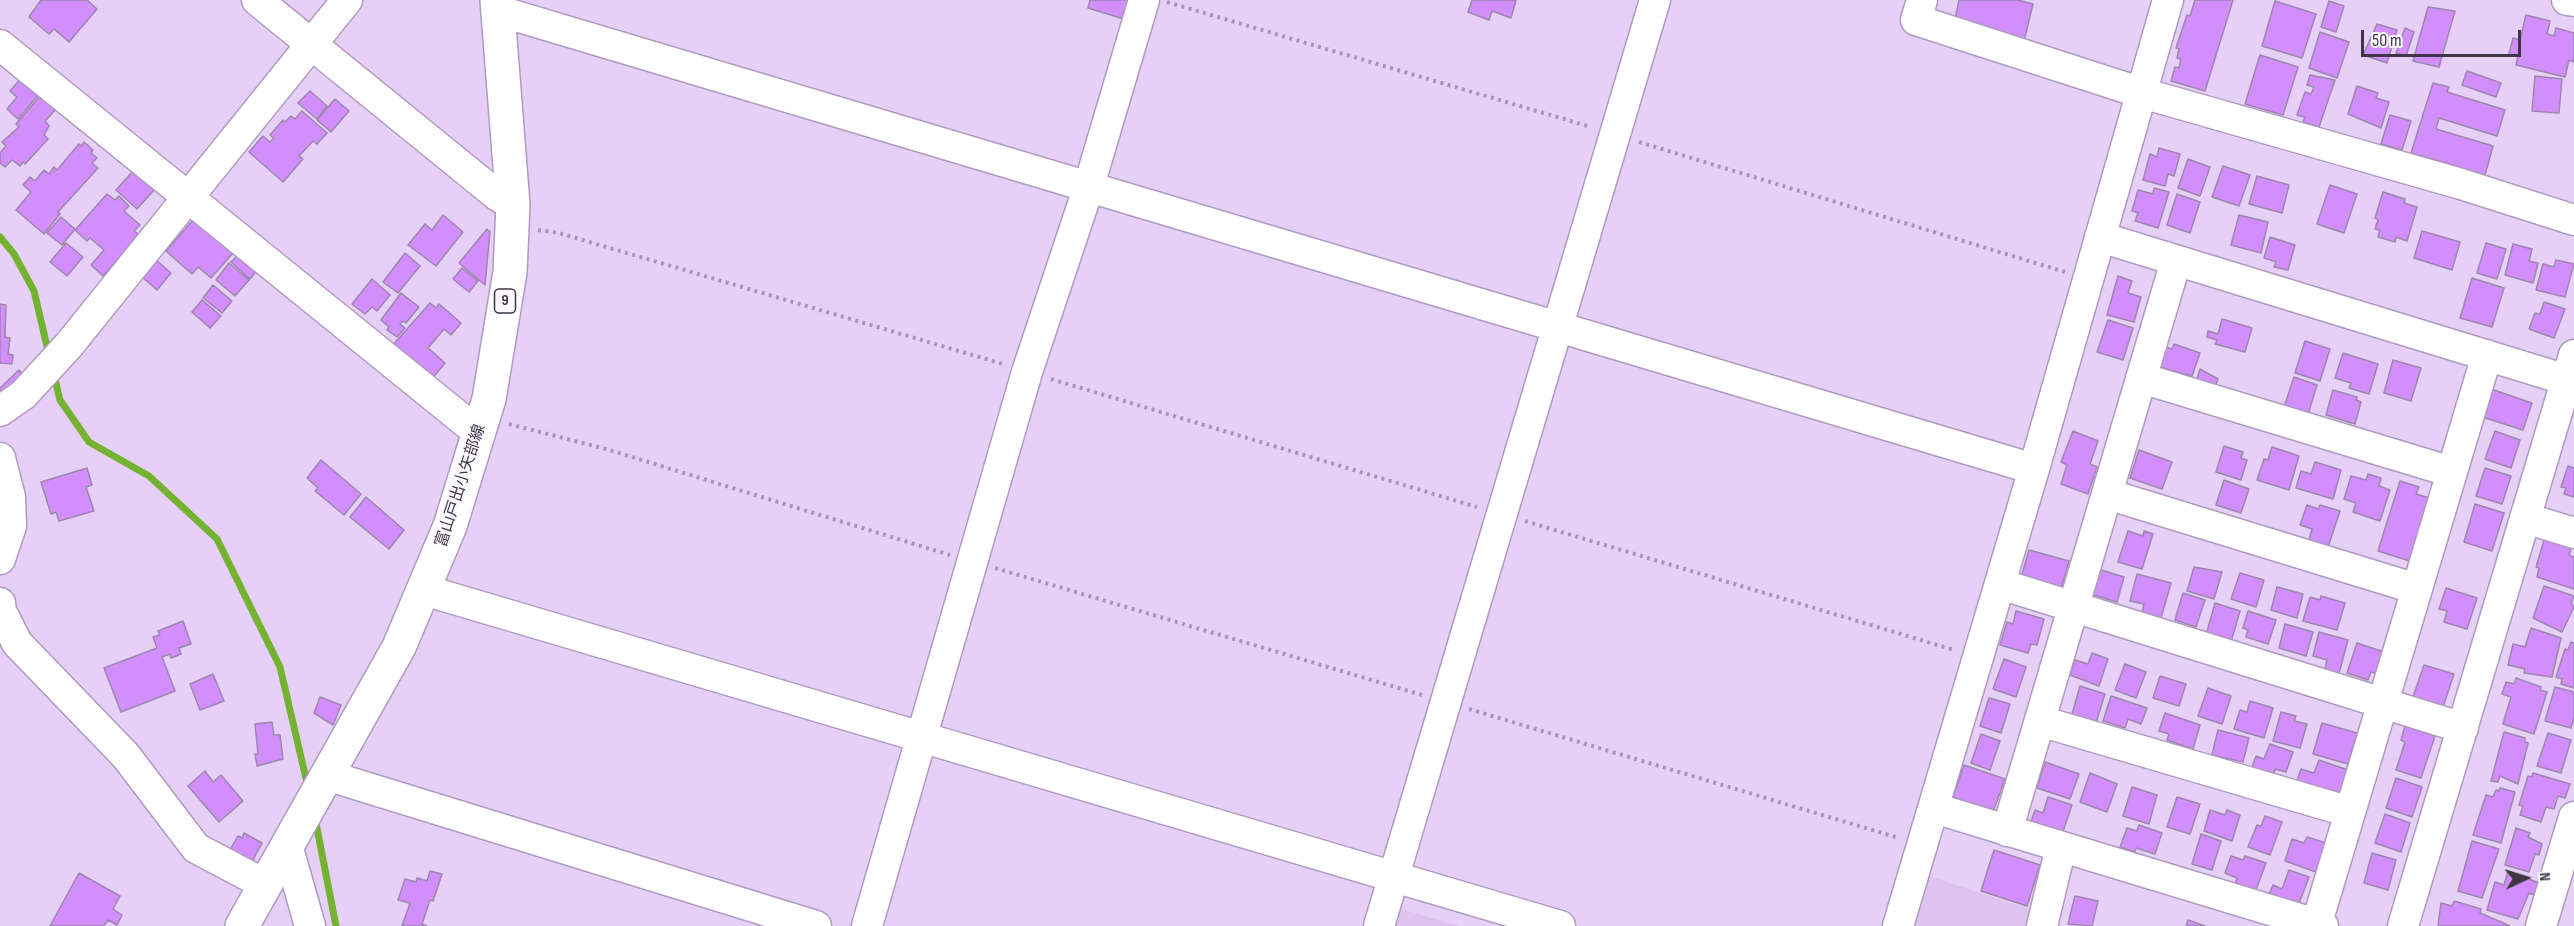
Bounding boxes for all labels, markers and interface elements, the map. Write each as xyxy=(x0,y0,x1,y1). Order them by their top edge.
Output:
scale bar xyxy=(2364,18,2524,56)
text: 50 m xyxy=(2372,30,2402,51)
road number: 9 xyxy=(494,289,516,313)
street label: 富山戸出小矢部線 xyxy=(432,422,490,550)
north arrow xyxy=(2496,848,2556,908)
text: N xyxy=(2535,872,2554,882)

